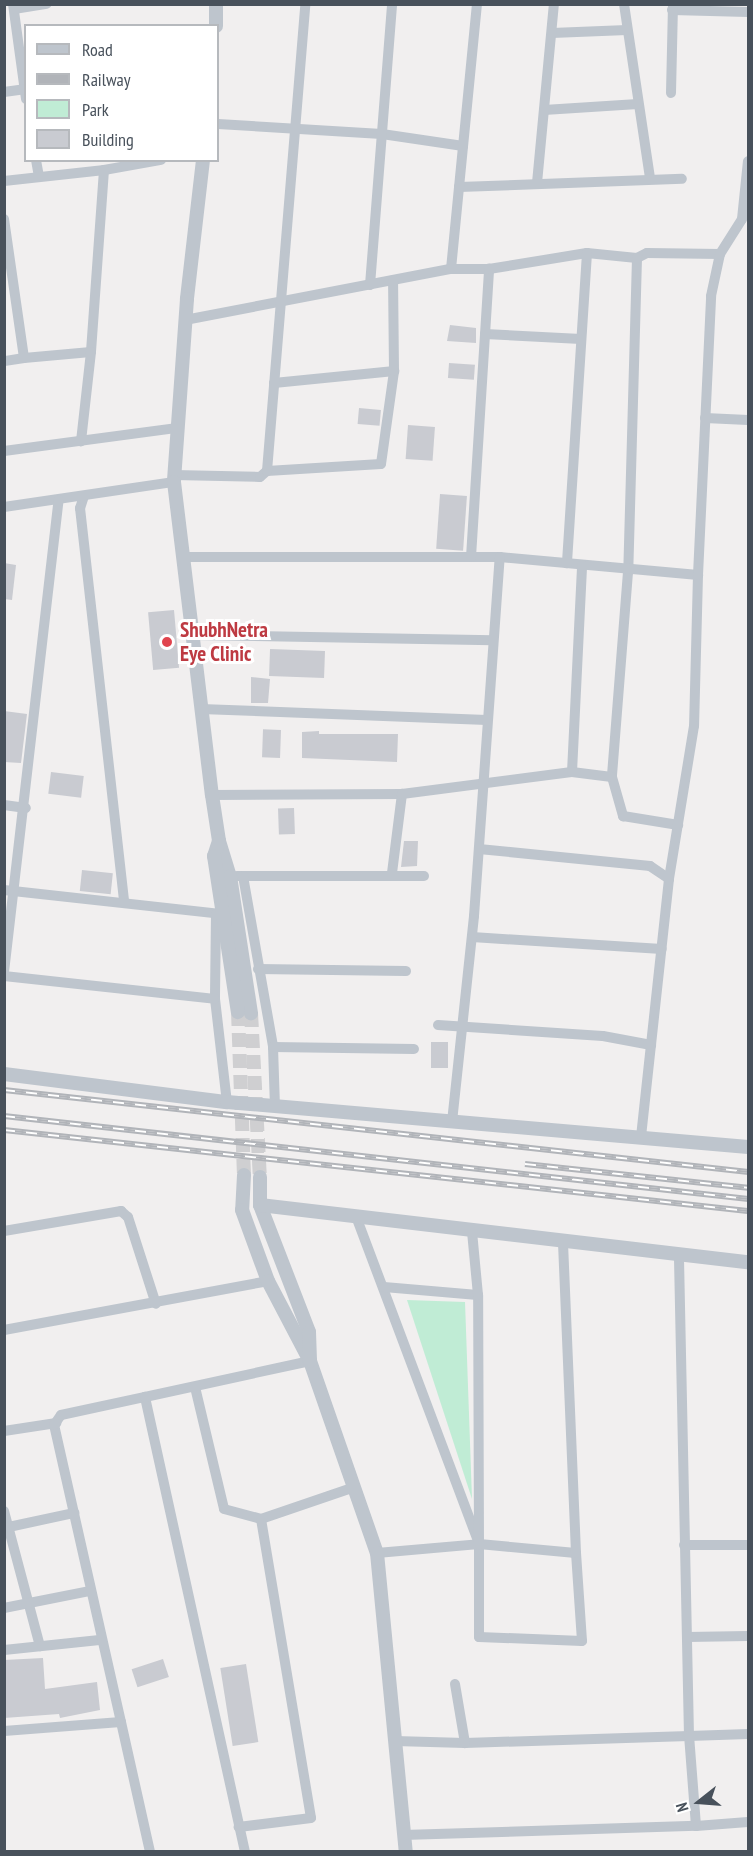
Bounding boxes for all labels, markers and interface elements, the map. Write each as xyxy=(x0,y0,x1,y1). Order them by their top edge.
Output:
legend xyxy=(24,24,219,162)
text: Road xyxy=(82,38,113,61)
text: Railway xyxy=(82,68,131,91)
text: Park xyxy=(82,98,109,121)
text: Building xyxy=(82,128,134,151)
place label: ShubhNetra Eye Clinic xyxy=(180,617,268,667)
marker: ShubhNetra Eye Clinic xyxy=(158,633,176,651)
north arrow xyxy=(669,1772,729,1832)
text: N xyxy=(671,1800,693,1814)

